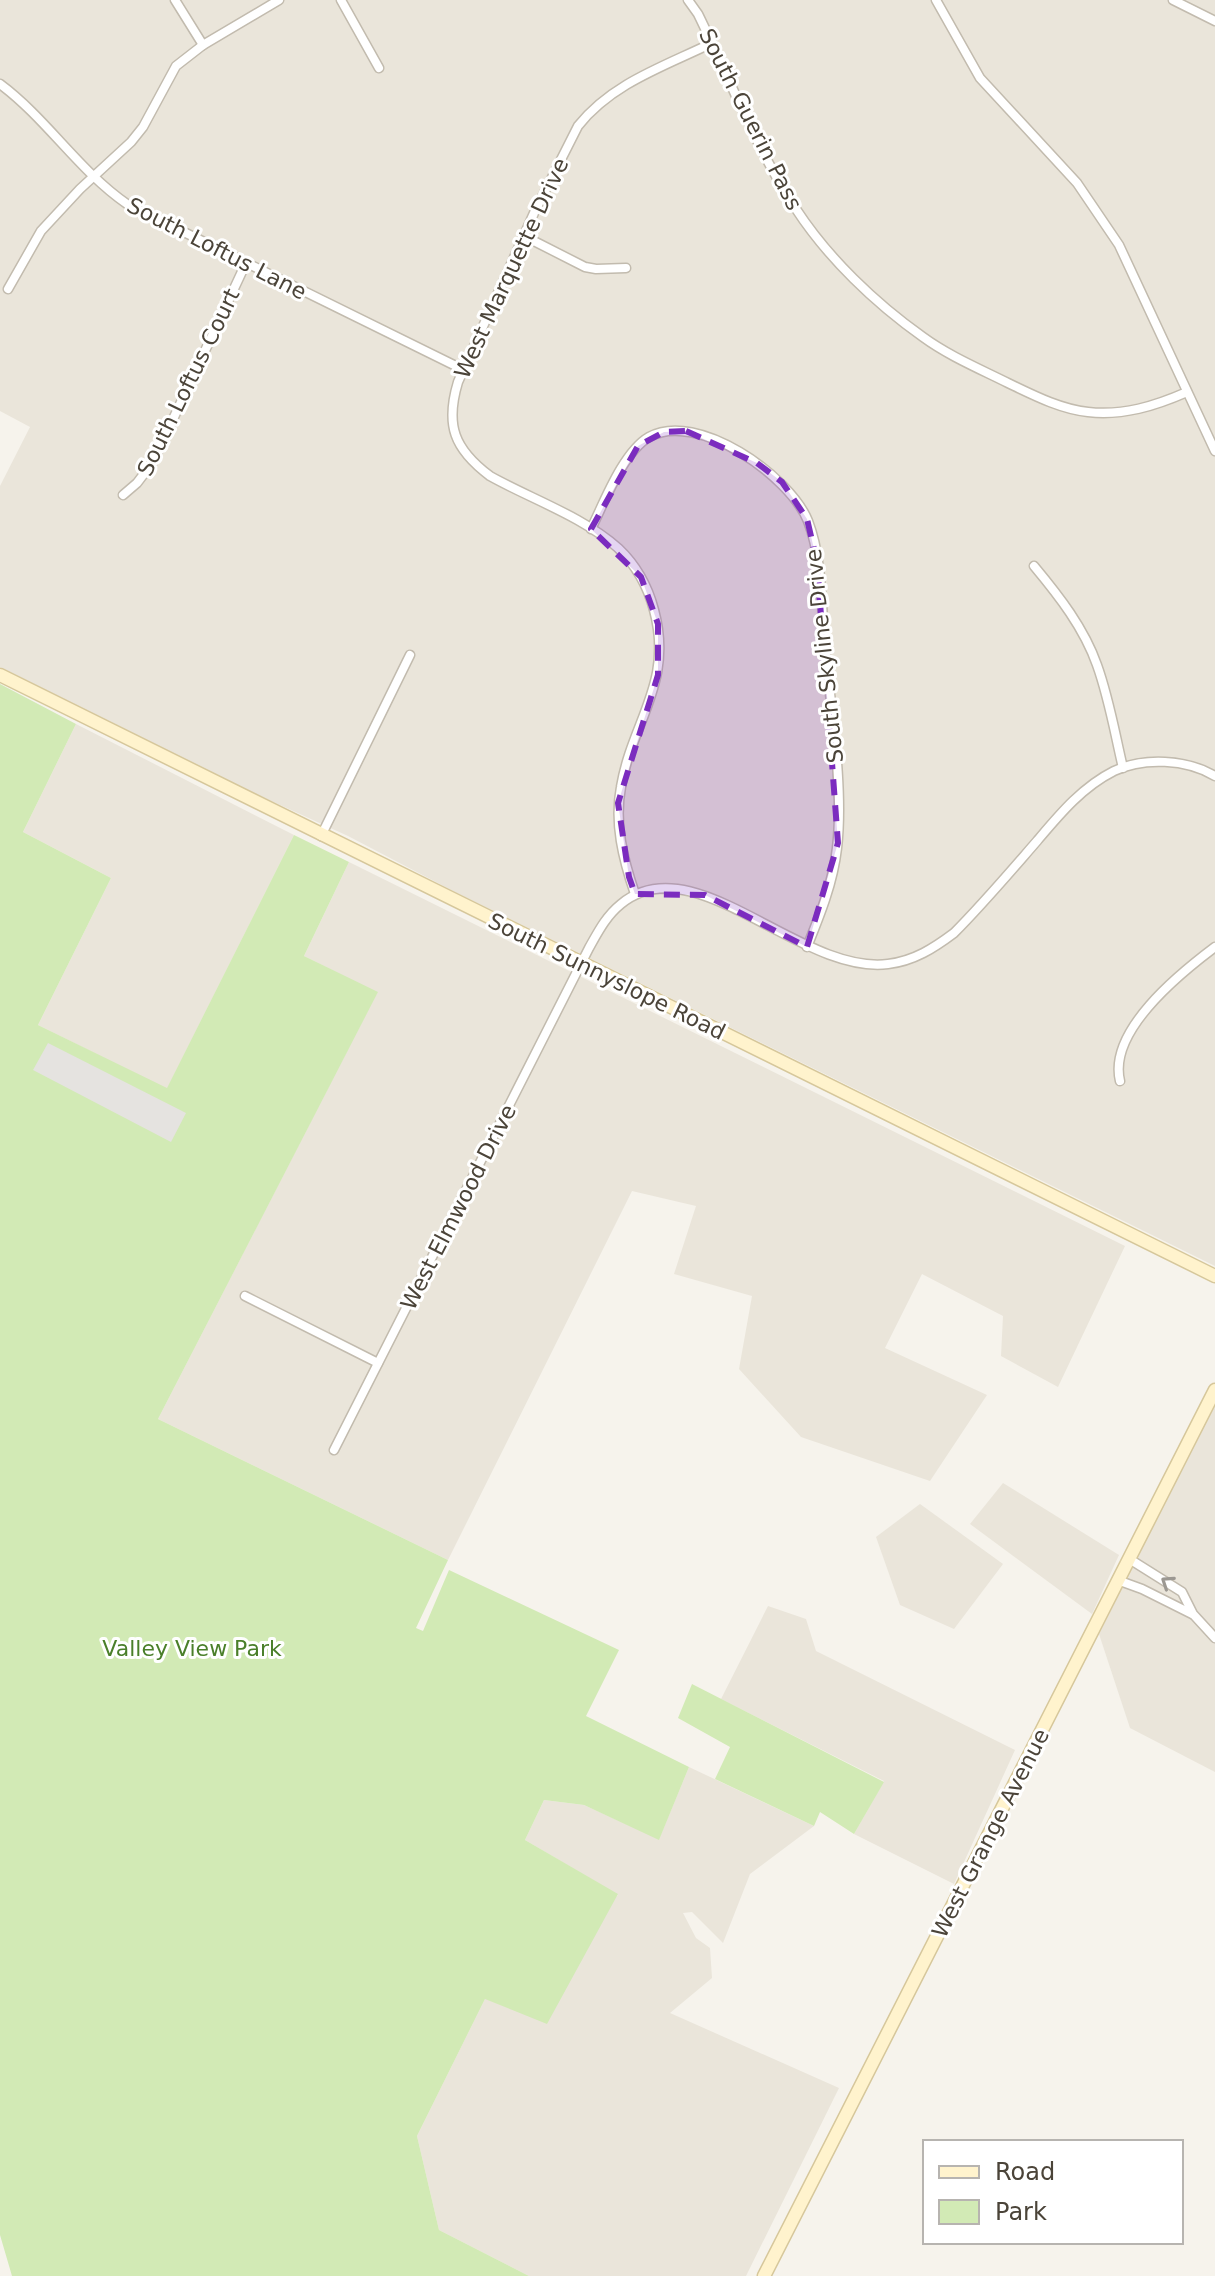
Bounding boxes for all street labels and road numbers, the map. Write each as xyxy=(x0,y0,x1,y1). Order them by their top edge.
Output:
street label: South Guerin Pass xyxy=(694,24,807,214)
street label: West Marquette Drive xyxy=(449,154,574,382)
street label: South Loftus Lane xyxy=(123,192,311,304)
street label: South Loftus Court xyxy=(132,284,245,480)
street label: South Skyline Drive xyxy=(801,548,848,764)
street label: South Sunnyslope Road xyxy=(484,908,729,1045)
street label: West Elmwood Drive xyxy=(396,1100,521,1314)
street label: West Grange Avenue xyxy=(927,1725,1054,1942)

